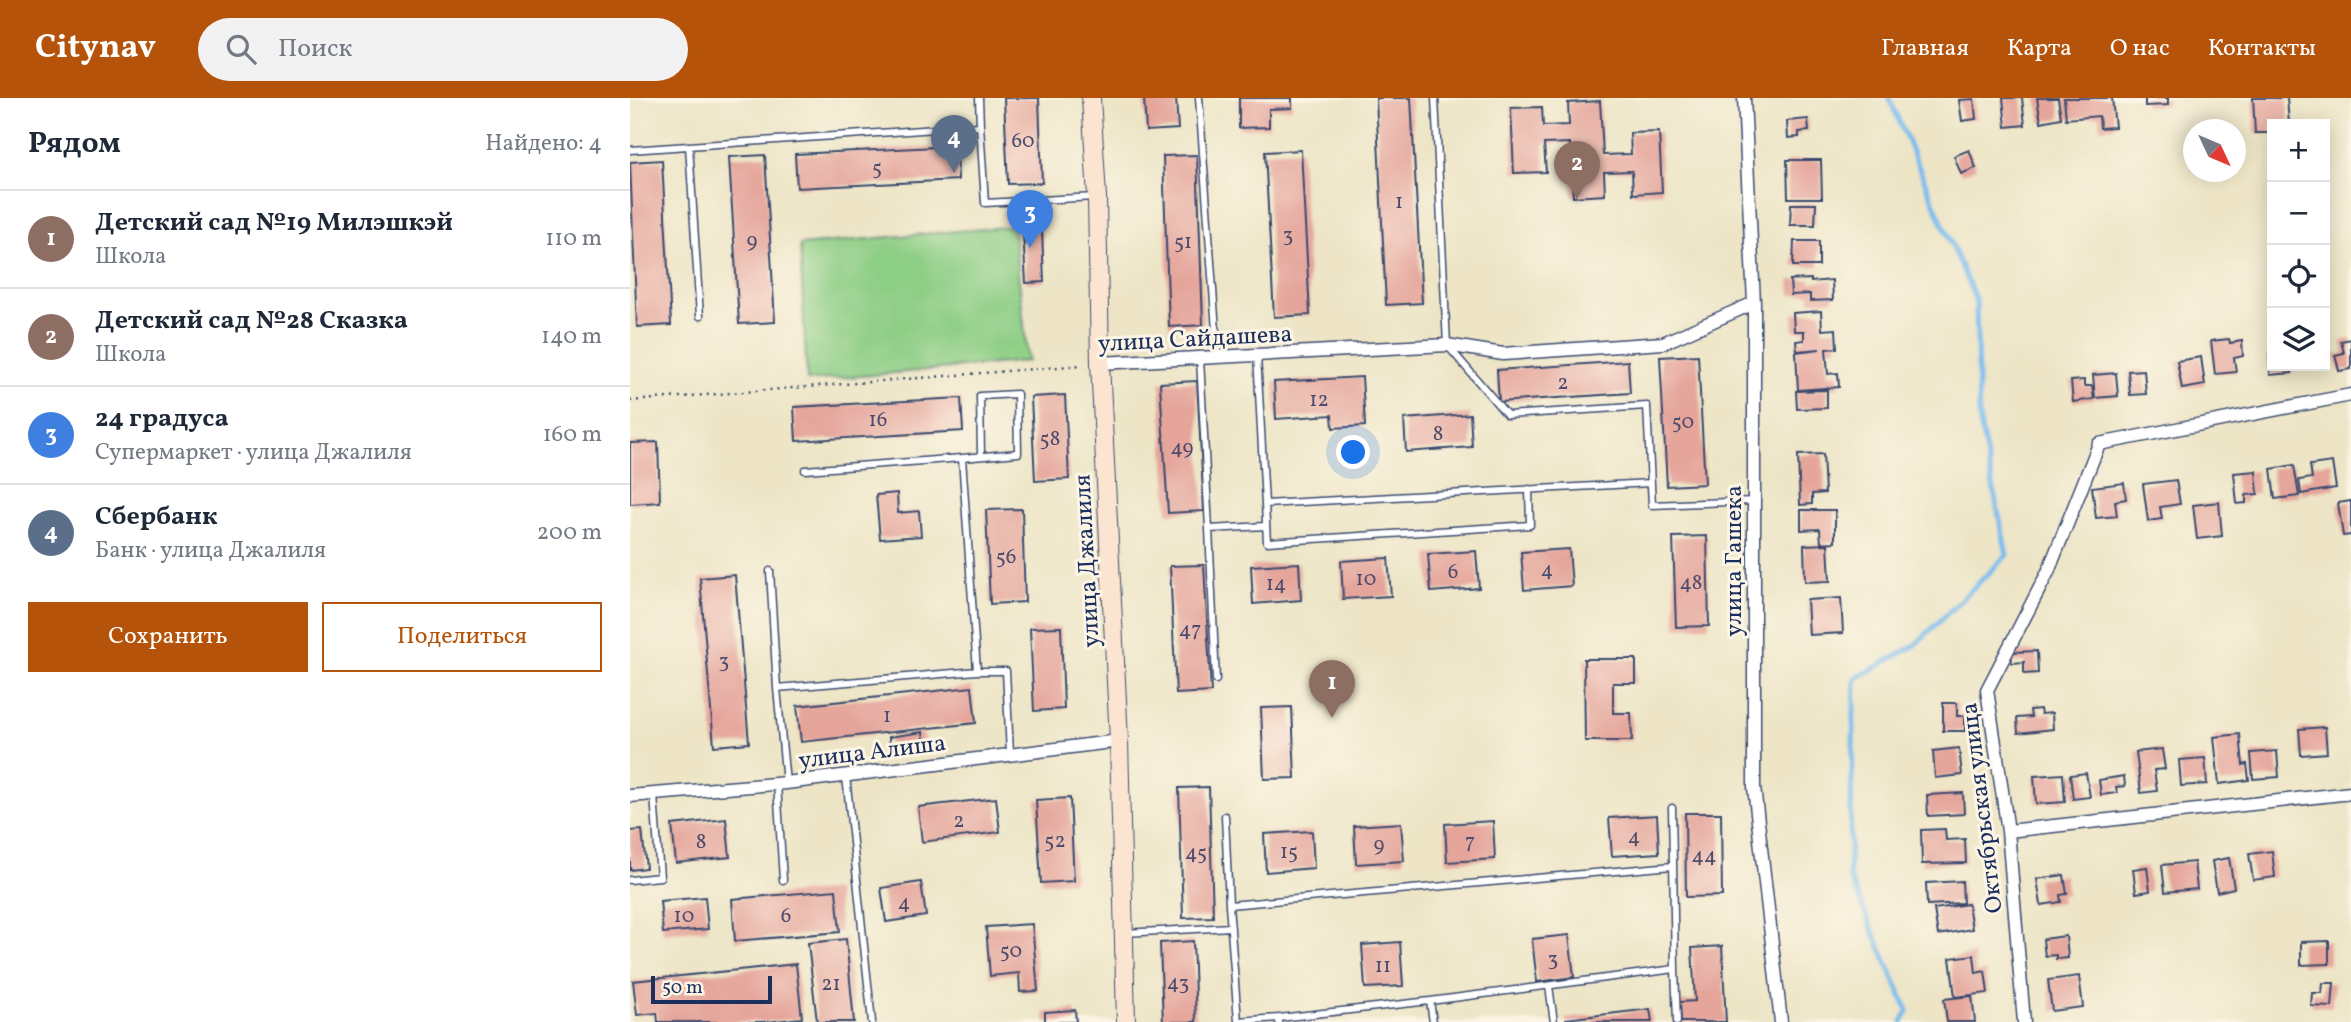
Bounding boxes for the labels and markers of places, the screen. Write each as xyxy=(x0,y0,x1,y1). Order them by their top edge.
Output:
pin: 4 xyxy=(931,115,977,173)
pin: 2 xyxy=(1554,141,1600,199)
pin: 3 xyxy=(1007,190,1053,248)
pin: 1 xyxy=(1309,660,1355,718)

